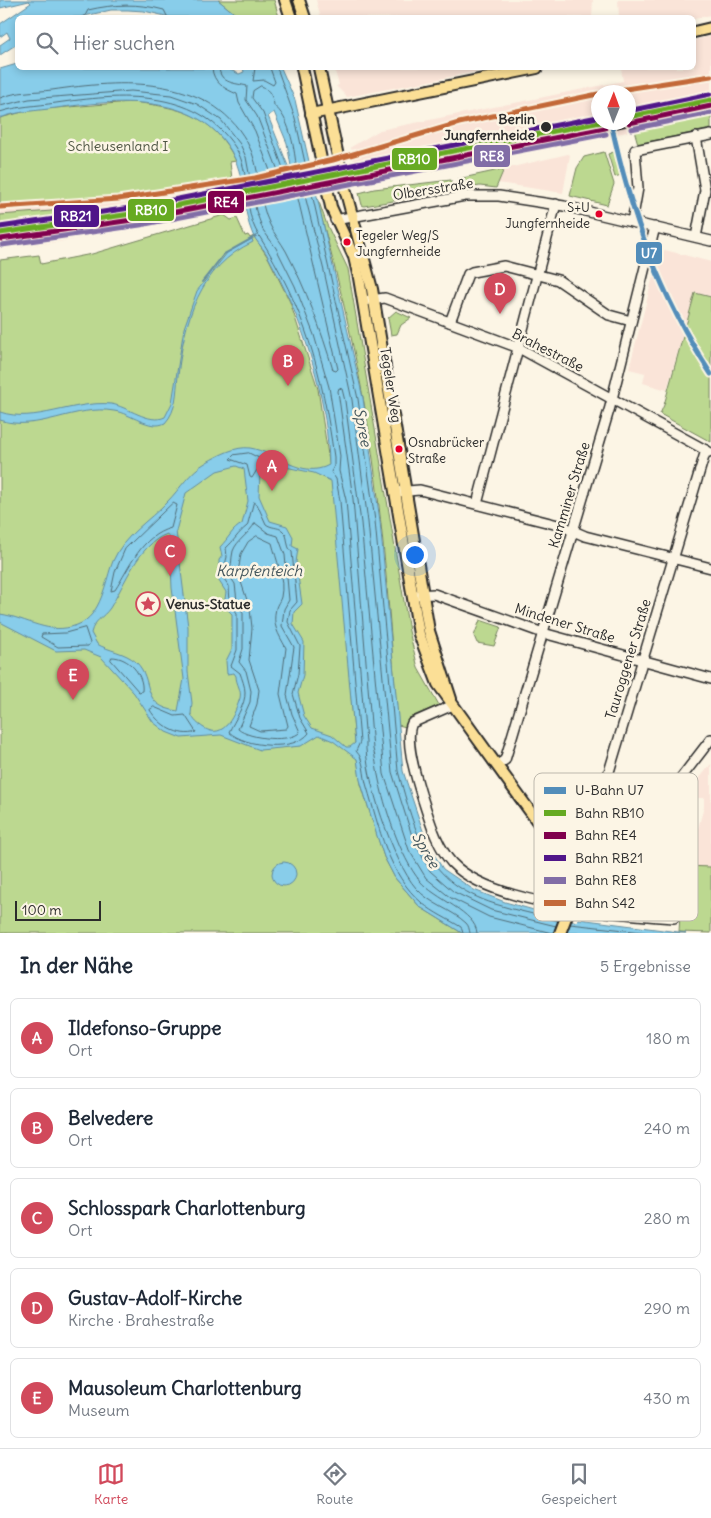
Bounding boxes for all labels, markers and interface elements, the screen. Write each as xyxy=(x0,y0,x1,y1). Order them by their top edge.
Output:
search box xyxy=(15,15,696,70)
icon: search xyxy=(33,29,61,57)
text: Hier suchen xyxy=(73,31,175,55)
north arrow xyxy=(591,85,636,130)
place label: Berlin Jungfernheide xyxy=(444,110,535,144)
marker: Berlin Jungfernheide xyxy=(539,120,553,134)
park label: Schleusenland I xyxy=(68,137,168,155)
line badge: RE8 xyxy=(473,144,511,168)
line badge: RB10 xyxy=(391,147,438,171)
text: RE8 xyxy=(479,147,505,165)
text: RB10 xyxy=(398,150,430,168)
street label: Olbersstraße xyxy=(392,174,474,204)
line badge: RE4 xyxy=(207,190,245,214)
text: RE4 xyxy=(213,193,239,211)
line badge: RB10 xyxy=(127,198,175,222)
place label: S+U Jungfernheide xyxy=(505,199,590,232)
text: RB10 xyxy=(135,201,167,219)
line badge: RB21 xyxy=(53,204,100,228)
text: RB21 xyxy=(60,207,92,225)
marker: S+U Jungfernheide xyxy=(594,209,604,219)
place label: Tegeler Weg/S Jungfernheide xyxy=(356,227,441,260)
marker: Tegeler Weg/S Jungfernheide xyxy=(342,237,352,247)
line badge: U7 xyxy=(635,241,663,265)
text: U7 xyxy=(641,244,657,262)
pin: D xyxy=(484,273,516,314)
street label: Brahestraße xyxy=(509,324,587,376)
pin: B xyxy=(272,345,304,386)
street label: Tegeler Weg xyxy=(376,346,406,424)
water label: Spree xyxy=(350,406,376,449)
place label: Osnabrücker Straße xyxy=(408,434,485,467)
street label: Kamminer Straße xyxy=(544,440,594,550)
marker: Osnabrücker Straße xyxy=(394,444,404,454)
pin: A xyxy=(256,450,288,491)
pin: C xyxy=(154,535,186,576)
your location xyxy=(402,542,428,568)
water label: Karpfenteich xyxy=(216,561,302,580)
place icon: Venus-Statue xyxy=(135,591,161,617)
place label: Venus-Statue xyxy=(166,595,251,613)
street label: Tauroggener Straße xyxy=(601,597,655,721)
street label: Mindener Straße xyxy=(513,599,617,647)
pin: E xyxy=(57,659,89,700)
legend xyxy=(534,773,698,921)
text: U-Bahn U7 xyxy=(575,781,644,799)
text: Bahn RB10 xyxy=(575,804,644,822)
text: Bahn RE4 xyxy=(575,826,637,844)
water label: Spree xyxy=(408,828,444,872)
text: Bahn RB21 xyxy=(575,849,643,867)
text: Bahn RE8 xyxy=(575,871,637,889)
text: Bahn S42 xyxy=(575,894,636,912)
scale bar xyxy=(15,898,101,921)
text: 100 m xyxy=(22,901,62,919)
text: In der Nähe xyxy=(20,952,133,979)
text: 5 Ergebnisse xyxy=(600,956,691,976)
text: Ildefonso-Gruppe xyxy=(68,1016,221,1040)
text: A xyxy=(32,1028,42,1048)
text: 180 m xyxy=(646,1028,690,1048)
text: Ort xyxy=(68,1040,92,1060)
text: Belvedere xyxy=(68,1106,153,1130)
text: B xyxy=(32,1118,42,1138)
text: 240 m xyxy=(644,1118,690,1138)
text: Ort xyxy=(68,1130,92,1150)
text: Schlosspark Charlottenburg xyxy=(68,1196,306,1220)
text: C xyxy=(32,1208,42,1228)
text: 280 m xyxy=(644,1208,690,1228)
text: Ort xyxy=(68,1220,92,1240)
text: Gustav-Adolf-Kirche xyxy=(68,1286,242,1310)
text: D xyxy=(31,1298,43,1318)
text: 290 m xyxy=(644,1298,690,1318)
text: Kirche · Brahestraße xyxy=(68,1310,214,1330)
text: Mausoleum Charlottenburg xyxy=(68,1376,302,1400)
text: E xyxy=(32,1388,42,1408)
text: 430 m xyxy=(643,1388,690,1408)
text: Museum xyxy=(68,1400,130,1420)
tab: Karte xyxy=(94,1460,128,1508)
tab: Route xyxy=(316,1460,353,1508)
tab: Gespeichert xyxy=(541,1460,617,1508)

